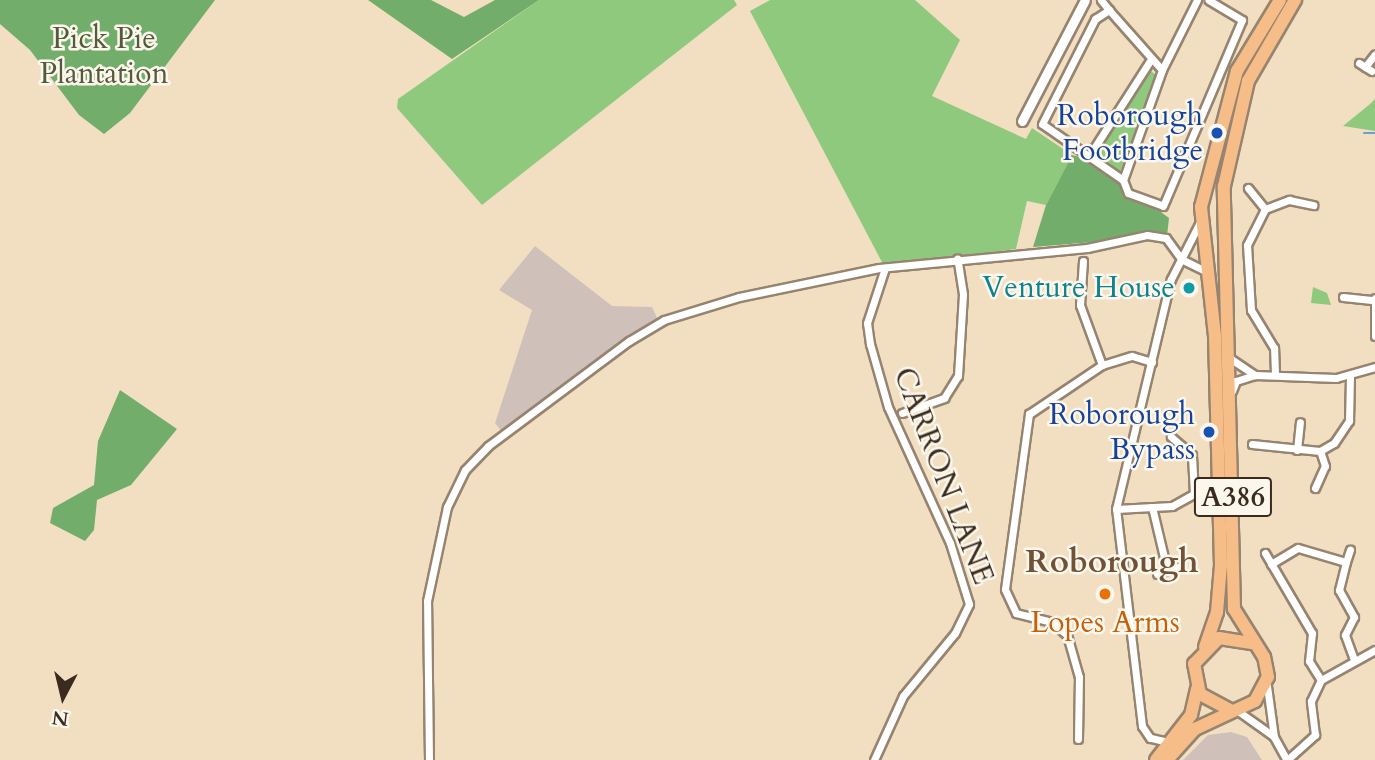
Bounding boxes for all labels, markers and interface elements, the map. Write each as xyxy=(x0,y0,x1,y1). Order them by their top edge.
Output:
park label: Pick Pie Plantation xyxy=(39,21,169,91)
place label: Roborough Footbridge xyxy=(1057,98,1203,168)
marker: Roborough Footbridge xyxy=(1209,125,1225,141)
place label: Venture House xyxy=(982,270,1175,306)
marker: Venture House xyxy=(1181,280,1197,296)
street label: CARRON LANE xyxy=(885,363,1001,589)
place label: Roborough Bypass xyxy=(1049,397,1195,467)
marker: Roborough Bypass xyxy=(1201,424,1217,440)
road number: A386 xyxy=(1193,472,1273,522)
district label: Roborough xyxy=(1025,542,1199,582)
marker: Lopes Arms xyxy=(1097,586,1113,602)
place label: Lopes Arms xyxy=(1030,605,1180,641)
north arrow xyxy=(28,662,98,732)
text: N xyxy=(51,704,70,732)

